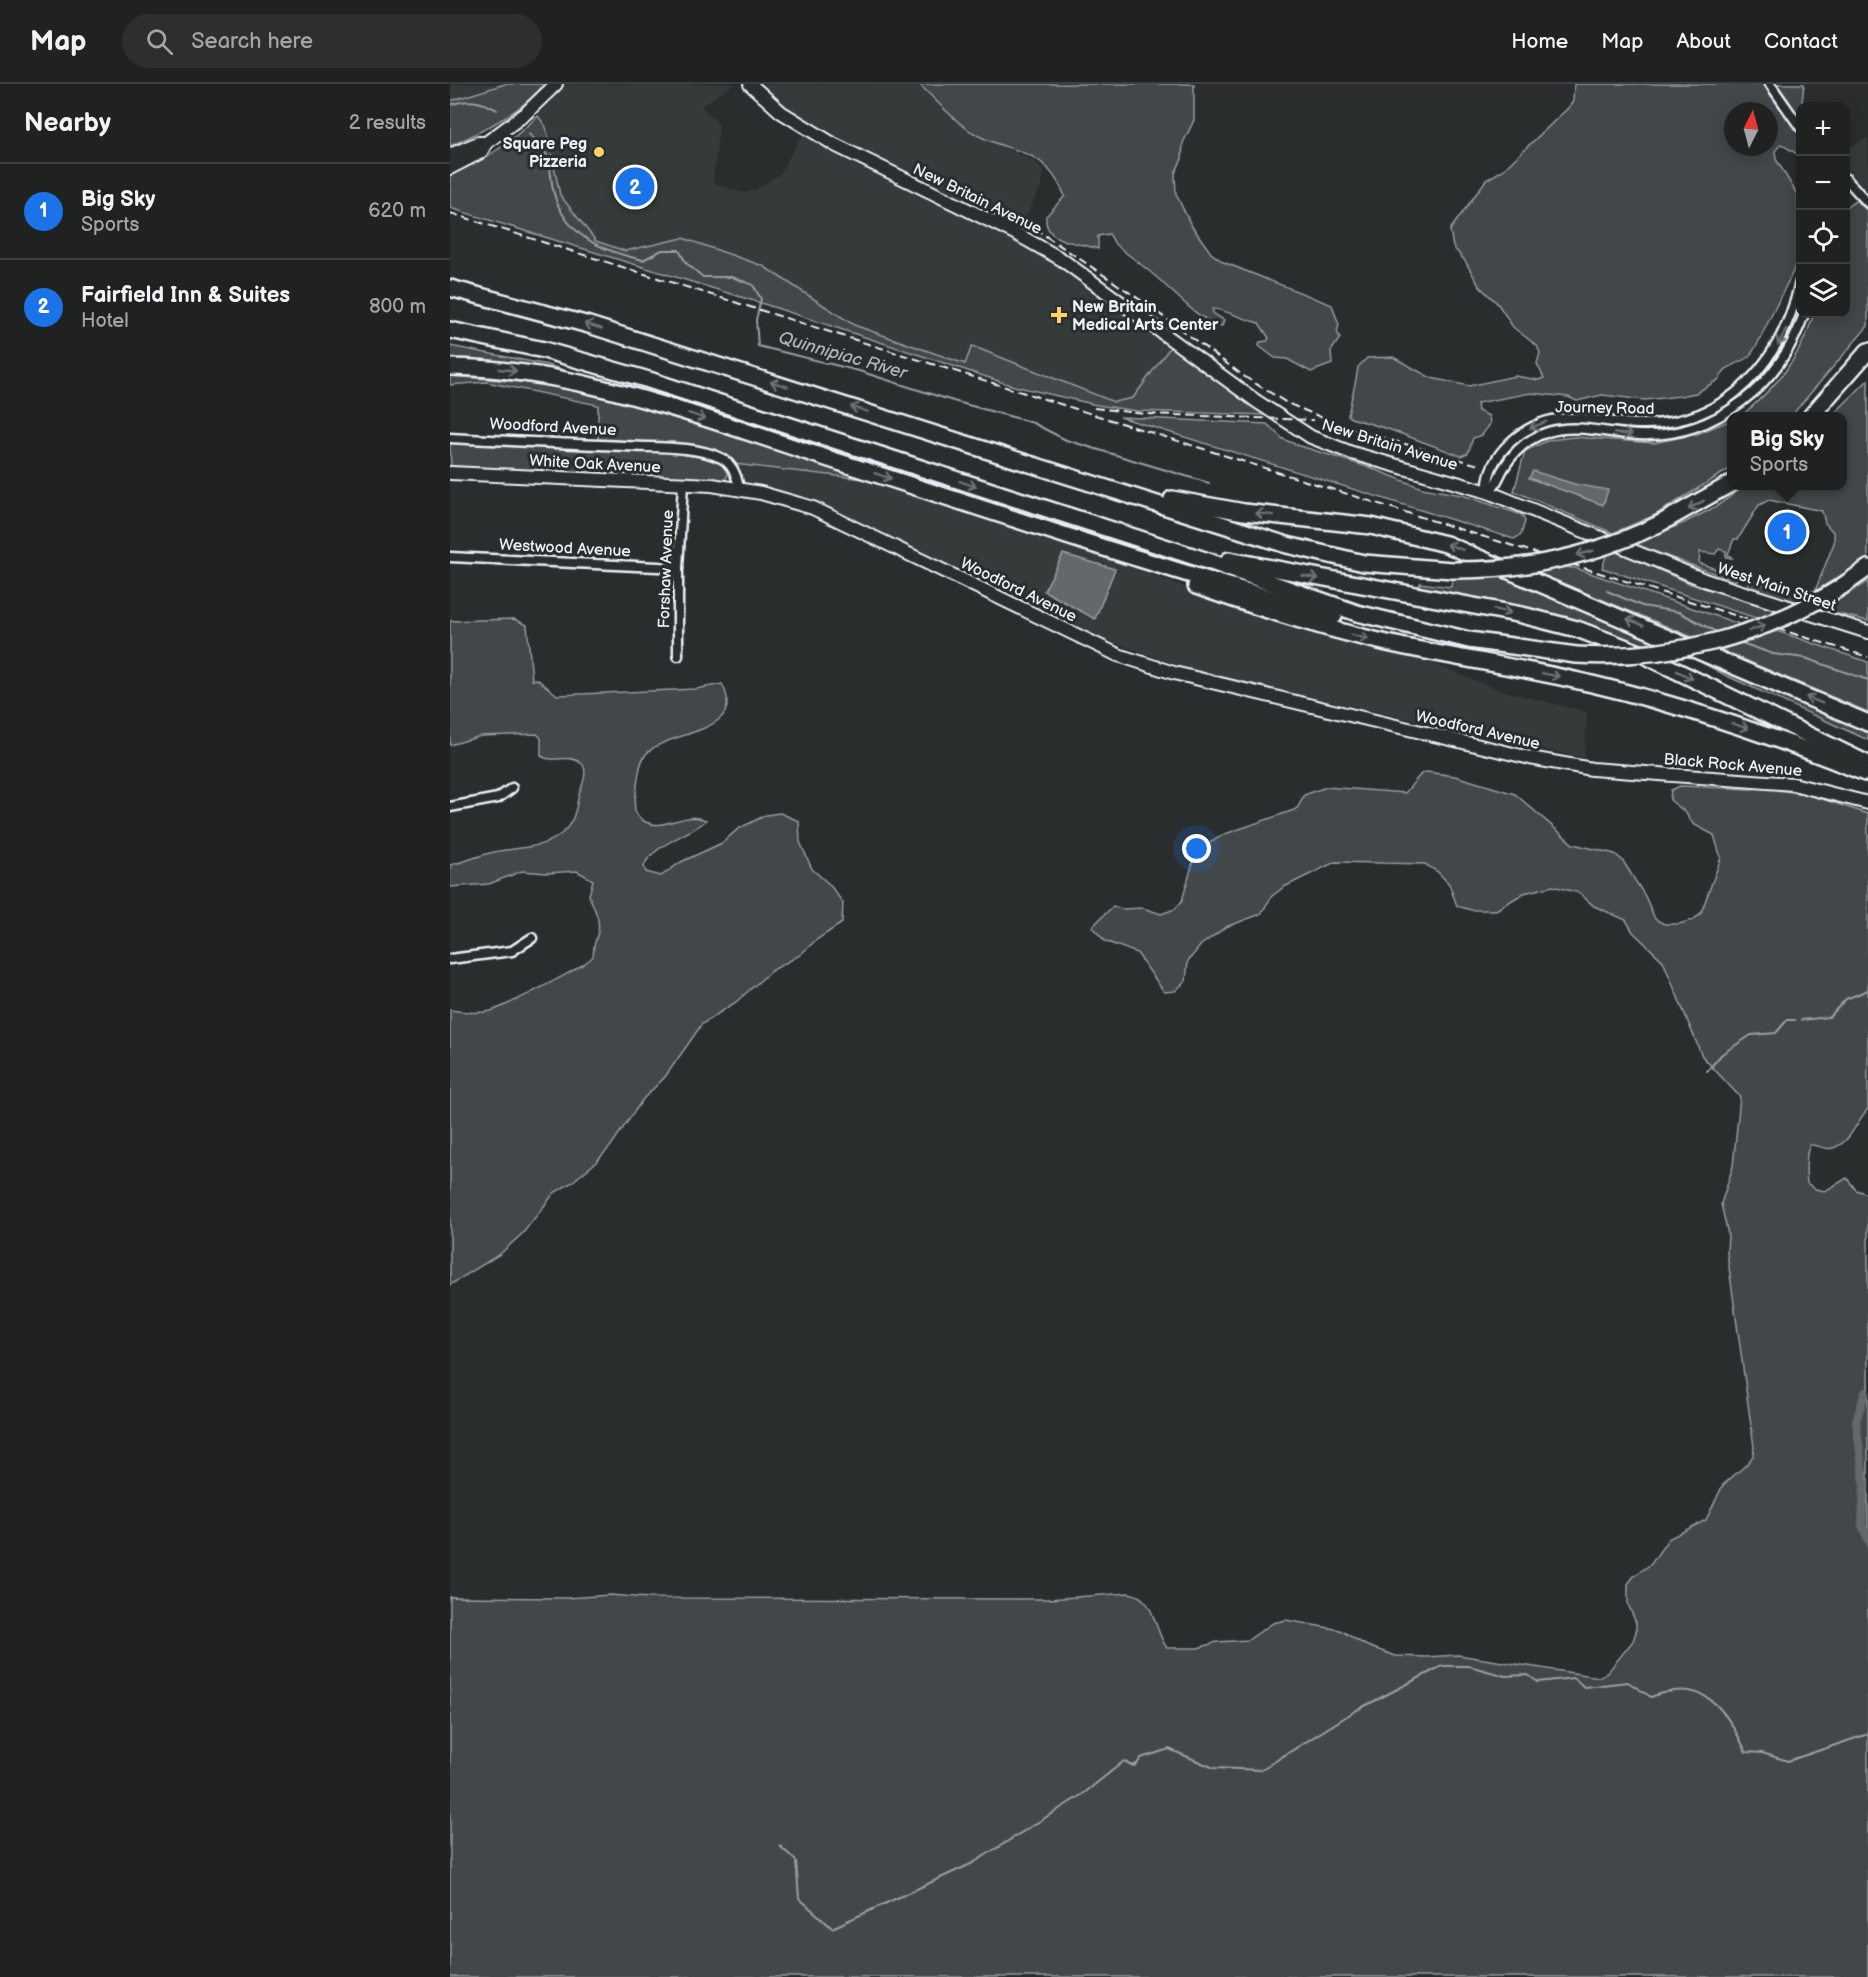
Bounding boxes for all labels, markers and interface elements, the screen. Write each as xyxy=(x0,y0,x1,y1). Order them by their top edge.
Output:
search box xyxy=(122,14,542,68)
text: Map xyxy=(30,25,86,58)
icon: search xyxy=(143,25,176,58)
text: Search here xyxy=(191,28,313,55)
text: Home xyxy=(1511,29,1568,54)
text: Map xyxy=(1601,29,1643,54)
text: About xyxy=(1676,29,1731,54)
text: Contact xyxy=(1764,29,1838,54)
north arrow xyxy=(1724,102,1778,156)
map controls xyxy=(1796,102,1850,318)
button: + xyxy=(1796,102,1850,156)
text: Nearby xyxy=(24,108,111,139)
text: 2 results xyxy=(349,111,426,135)
place label: Square Peg Pizzeria xyxy=(503,135,587,172)
marker: Square Peg Pizzeria xyxy=(592,145,606,159)
button: − xyxy=(1796,156,1850,210)
street label: New Britain Avenue xyxy=(910,160,1045,239)
pin: 2 xyxy=(616,164,654,210)
text: Big Sky xyxy=(81,186,155,213)
text: 1 xyxy=(39,199,48,223)
text: 620 m xyxy=(368,199,426,223)
button: locate xyxy=(1796,210,1850,264)
text: Sports xyxy=(81,213,139,237)
button: layers xyxy=(1796,264,1850,318)
text: Fairfield Inn & Suites xyxy=(81,282,290,309)
text: 2 xyxy=(38,295,49,319)
text: 800 m xyxy=(369,295,426,319)
place label: New Britain Medical Arts Center xyxy=(1072,298,1219,335)
marker: New Britain Medical Arts Center xyxy=(1050,306,1068,324)
text: Hotel xyxy=(81,309,129,333)
one-way arrow xyxy=(584,320,603,331)
water label: Quinnipiac River xyxy=(776,327,911,384)
one-way arrow xyxy=(1776,328,1787,346)
one-way arrow xyxy=(498,365,518,376)
one-way arrow xyxy=(770,378,789,389)
street label: Journey Road xyxy=(1555,398,1655,419)
one-way arrow xyxy=(850,403,869,414)
one-way arrow xyxy=(687,411,706,422)
popup xyxy=(1727,412,1847,490)
street label: Woodford Avenue xyxy=(489,415,617,440)
street label: New Britain Avenue xyxy=(1319,416,1460,475)
one-way arrow xyxy=(1529,420,1547,431)
text: Big Sky xyxy=(1750,426,1824,453)
one-way arrow xyxy=(1613,429,1633,440)
street label: White Oak Avenue xyxy=(529,452,662,477)
text: Sports xyxy=(1750,453,1808,477)
one-way arrow xyxy=(873,471,892,482)
one-way arrow xyxy=(958,479,977,490)
one-way arrow xyxy=(1688,499,1705,511)
one-way arrow xyxy=(1254,508,1274,519)
street label: Forshaw Avenue xyxy=(655,509,678,629)
pin: 1 xyxy=(1768,510,1806,554)
street label: Westwood Avenue xyxy=(499,536,632,561)
one-way arrow xyxy=(1446,541,1465,552)
one-way arrow xyxy=(1576,548,1595,559)
street label: Woodford Avenue xyxy=(957,554,1080,627)
street label: West Main Street xyxy=(1715,559,1838,616)
one-way arrow xyxy=(1299,572,1319,583)
one-way arrow xyxy=(1491,606,1511,617)
one-way arrow xyxy=(1627,616,1645,627)
one-way arrow xyxy=(1747,621,1766,632)
one-way arrow xyxy=(1351,631,1370,643)
one-way arrow xyxy=(1676,669,1694,681)
one-way arrow xyxy=(1541,670,1561,681)
one-way arrow xyxy=(1806,693,1824,705)
street label: Woodford Avenue xyxy=(1414,707,1542,754)
one-way arrow xyxy=(1730,721,1749,732)
street label: Black Rock Avenue xyxy=(1663,750,1803,781)
your location xyxy=(1182,834,1211,863)

